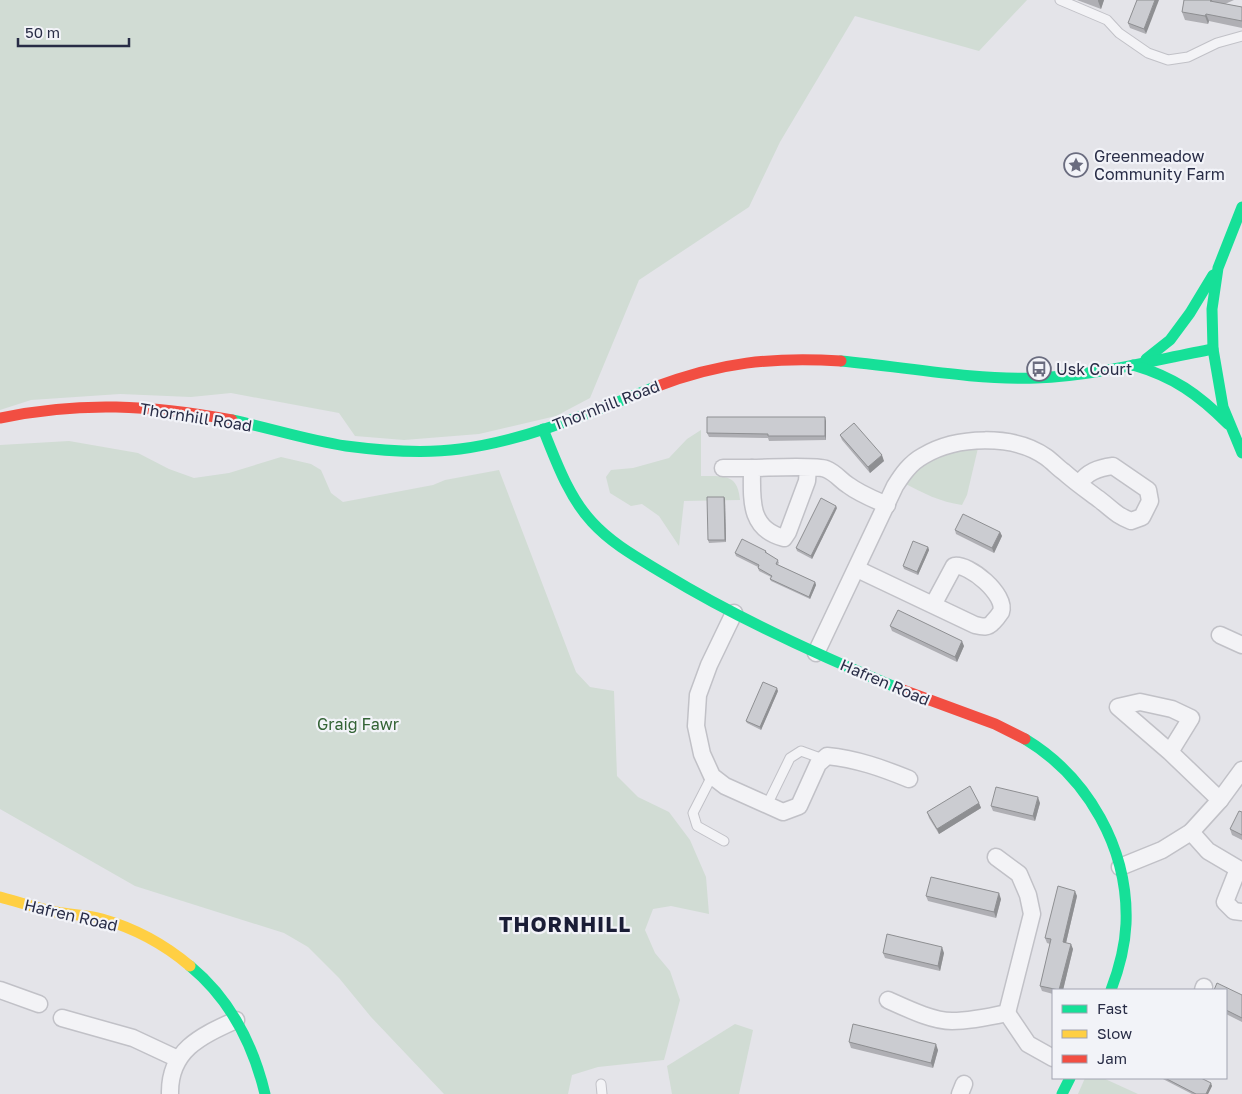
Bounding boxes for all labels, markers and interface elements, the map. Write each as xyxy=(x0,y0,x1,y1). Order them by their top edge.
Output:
scale bar xyxy=(18,15,129,47)
text: 50 m xyxy=(25,23,60,41)
place label: Greenmeadow Community Farm xyxy=(1094,146,1225,184)
place icon: Greenmeadow Community Farm xyxy=(1063,152,1089,178)
bus stop icon: Usk Court xyxy=(1026,356,1052,382)
place label: Usk Court xyxy=(1056,359,1132,379)
street label: Thornhill Road xyxy=(550,375,662,435)
street label: Thornhill Road xyxy=(139,398,253,436)
street label: Hafren Road xyxy=(837,654,933,710)
park label: Graig Fawr xyxy=(317,714,399,734)
street label: Hafren Road xyxy=(22,895,120,935)
district label: THORNHILL xyxy=(499,911,631,937)
legend xyxy=(1052,989,1227,1079)
text: Fast xyxy=(1097,999,1128,1017)
text: Slow xyxy=(1097,1024,1132,1042)
text: Jam xyxy=(1097,1049,1127,1067)

